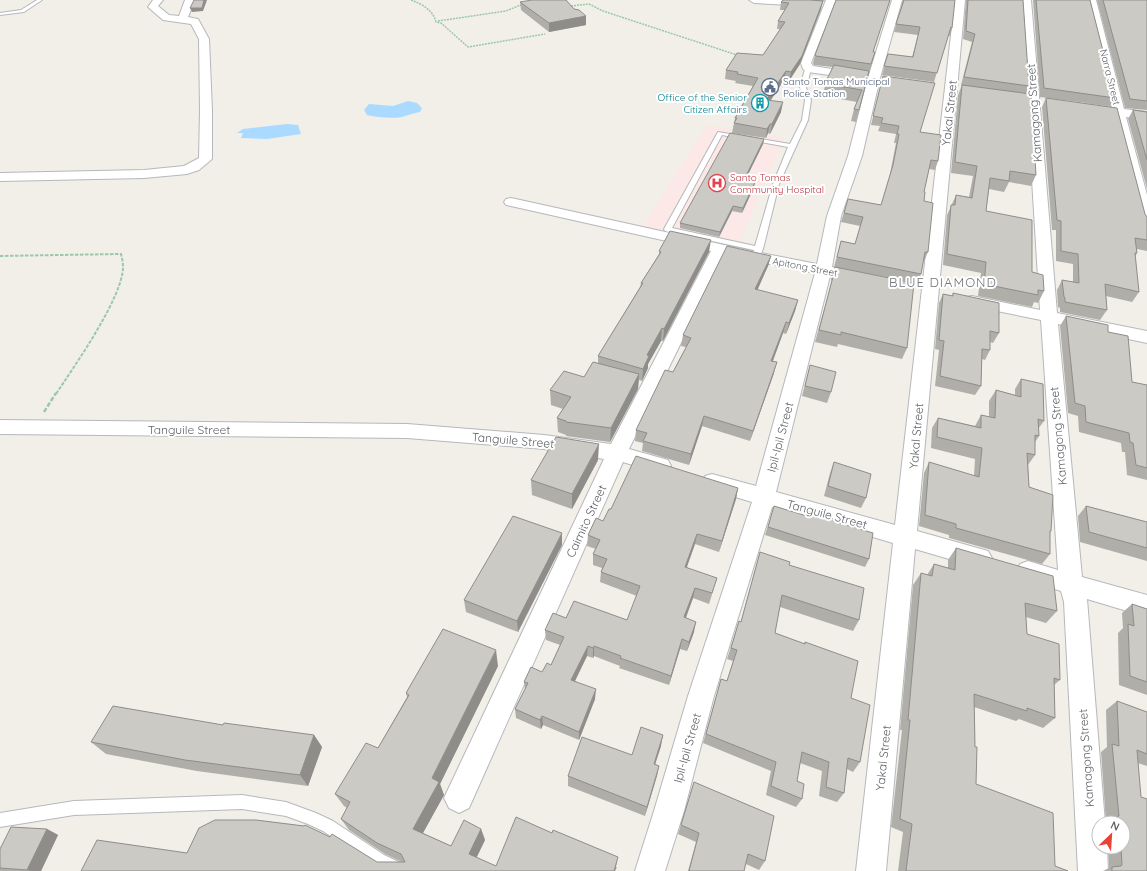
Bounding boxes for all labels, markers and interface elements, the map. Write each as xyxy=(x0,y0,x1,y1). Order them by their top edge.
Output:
street label: Narra Street xyxy=(1097,48,1123,107)
street label: Kamagong Street xyxy=(1023,63,1045,163)
place label: Santo Tomas Municipal Police Station xyxy=(783,75,890,100)
public building icon: Santo Tomas Municipal Police Station xyxy=(760,77,780,97)
street label: Yakal Street xyxy=(938,79,960,147)
place label: Office of the Senior Citizen Affairs xyxy=(658,91,747,116)
building icon: Office of the Senior Citizen Affairs xyxy=(750,93,770,113)
place label: Santo Tomas Community Hospital xyxy=(730,171,824,196)
hospital icon: Santo Tomas Community Hospital xyxy=(707,173,727,193)
street label: Apitong Street xyxy=(771,254,839,280)
district label: BLUE DIAMOND xyxy=(889,274,997,290)
street label: Kamagong Street xyxy=(1046,386,1070,486)
street label: Ipil-Ipil Street xyxy=(763,400,797,474)
street label: Yakal Street xyxy=(906,402,926,470)
street label: Tanguile Street xyxy=(148,422,230,437)
street label: Tanguile Street xyxy=(471,429,555,451)
street label: Caimito Street xyxy=(563,482,609,560)
street label: Tanguile Street xyxy=(785,496,869,532)
street label: Kamagong Street xyxy=(1075,708,1097,808)
street label: Ipil-Ipil Street xyxy=(670,711,704,785)
street label: Yakal Street xyxy=(872,724,894,792)
north arrow xyxy=(1091,815,1131,855)
text: N xyxy=(1109,818,1122,834)

